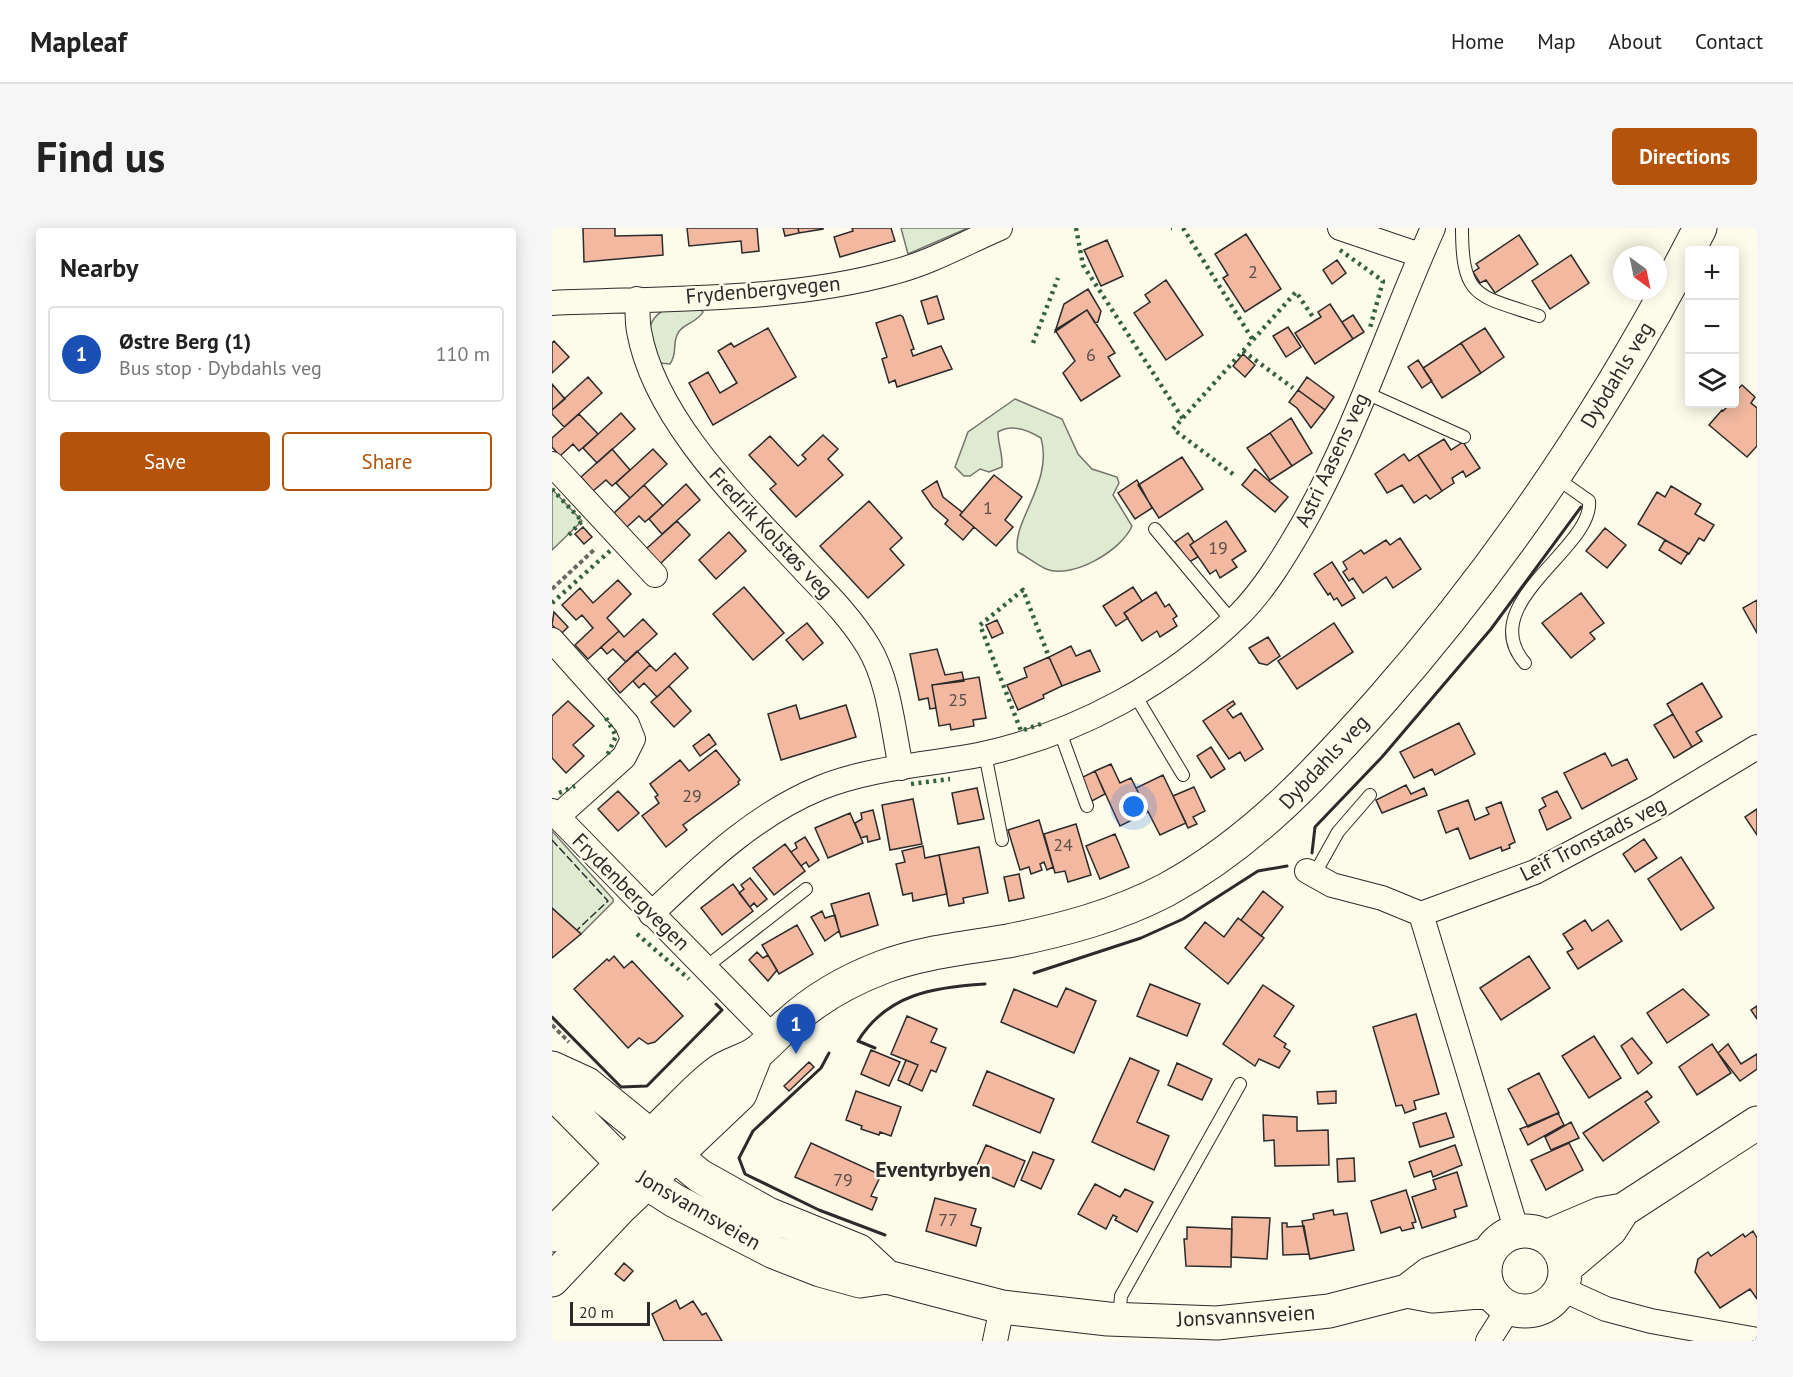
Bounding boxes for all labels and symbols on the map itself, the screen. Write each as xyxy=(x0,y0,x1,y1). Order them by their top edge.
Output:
north arrow xyxy=(1613,246,1667,300)
house number: 2 xyxy=(1248,260,1258,283)
street label: Frydenbergvegen xyxy=(684,269,842,310)
street label: Dybdahls veg xyxy=(1574,317,1659,433)
house number: 6 xyxy=(1086,343,1096,366)
street label: Astri Aasens veg xyxy=(1289,388,1375,531)
street label: Fredrik Kolstøs veg xyxy=(704,461,839,604)
house number: 1 xyxy=(983,496,993,519)
house number: 19 xyxy=(1208,536,1228,559)
house number: 25 xyxy=(948,688,968,711)
street label: Dybdahls veg xyxy=(1273,709,1374,815)
house number: 29 xyxy=(682,784,702,807)
street label: Leif Tronstads veg xyxy=(1515,790,1670,887)
your location xyxy=(1119,792,1148,821)
street label: Frydenbergvegen xyxy=(567,827,696,956)
house number: 24 xyxy=(1053,833,1073,856)
pin: 1 xyxy=(776,1004,816,1054)
district label: Eventyrbyen xyxy=(875,1155,991,1183)
street label: Jonsvannsveien xyxy=(632,1163,766,1256)
house number: 79 xyxy=(833,1168,853,1191)
house number: 77 xyxy=(938,1208,958,1231)
street label: Jonsvannsveien xyxy=(1175,1298,1316,1333)
scale bar xyxy=(570,1299,650,1326)

